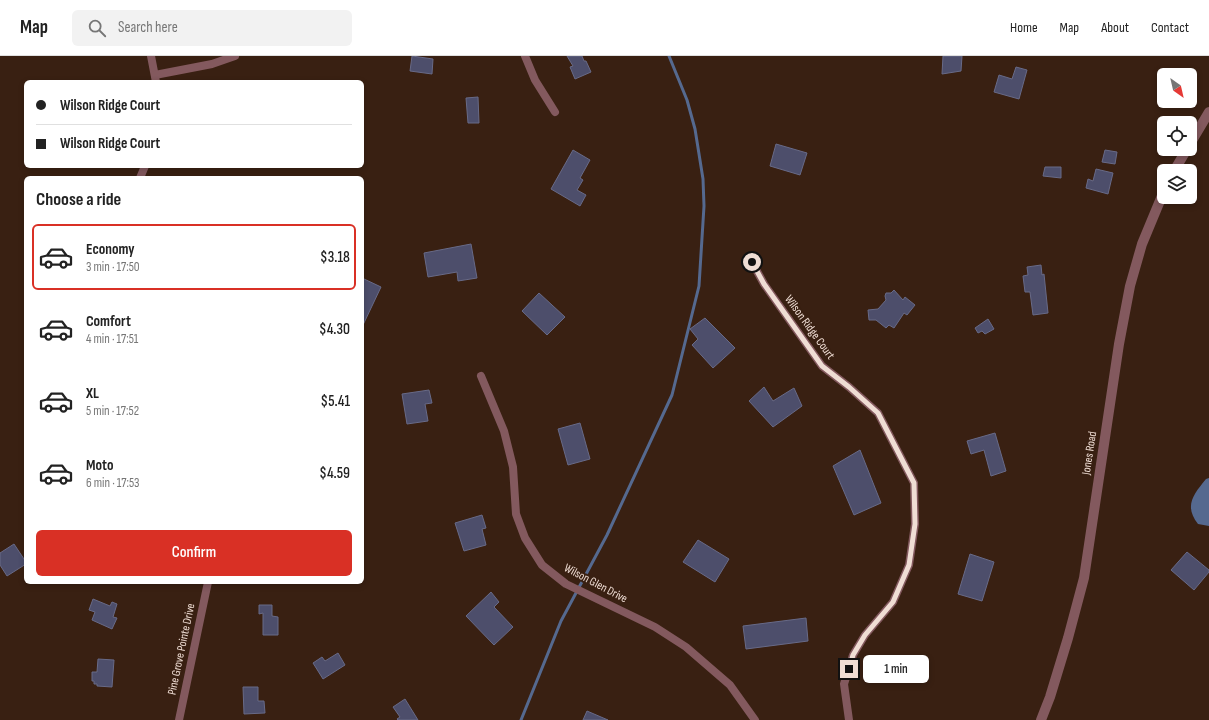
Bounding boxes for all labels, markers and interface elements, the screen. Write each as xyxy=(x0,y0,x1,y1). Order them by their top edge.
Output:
search box xyxy=(72,10,352,46)
text: Map xyxy=(20,16,48,39)
icon: search xyxy=(86,17,108,39)
text: Search here xyxy=(118,18,178,37)
text: Home xyxy=(1010,19,1038,36)
text: Map xyxy=(1060,19,1079,36)
text: About xyxy=(1101,19,1129,36)
text: Contact xyxy=(1151,19,1189,36)
north arrow xyxy=(1157,68,1197,108)
map controls xyxy=(1157,68,1197,204)
text: Wilson Ridge Court xyxy=(60,96,160,115)
button: locate xyxy=(1157,116,1197,156)
text: Wilson Ridge Court xyxy=(60,134,160,153)
button: layers xyxy=(1157,164,1197,204)
text: Choose a ride xyxy=(36,189,121,210)
icon: car xyxy=(38,239,74,275)
text: Economy xyxy=(86,240,135,259)
text: $3.18 xyxy=(320,248,350,267)
route start xyxy=(743,253,761,271)
text: 3 min · 17:50 xyxy=(86,259,140,275)
street label: Wilson Ridge Court xyxy=(781,292,838,363)
icon: car xyxy=(38,311,74,347)
text: Comfort xyxy=(86,312,131,331)
text: $4.30 xyxy=(319,320,350,339)
text: 4 min · 17:51 xyxy=(86,331,138,347)
icon: car xyxy=(38,383,74,419)
text: XL xyxy=(86,384,99,403)
text: $5.41 xyxy=(321,392,350,411)
text: 5 min · 17:52 xyxy=(86,403,139,419)
street label: Jones Road xyxy=(1079,430,1100,477)
icon: car xyxy=(38,455,74,491)
text: Moto xyxy=(86,456,113,475)
text: $4.59 xyxy=(319,464,350,483)
text: 6 min · 17:53 xyxy=(86,475,140,491)
button: Confirm xyxy=(36,530,352,576)
street label: Wilson Glen Drive xyxy=(561,560,630,606)
street label: Pine Grove Pointe Drive xyxy=(164,602,199,696)
callout: 1 min xyxy=(863,655,929,683)
route end xyxy=(840,660,858,678)
text: 1 min xyxy=(884,661,908,677)

